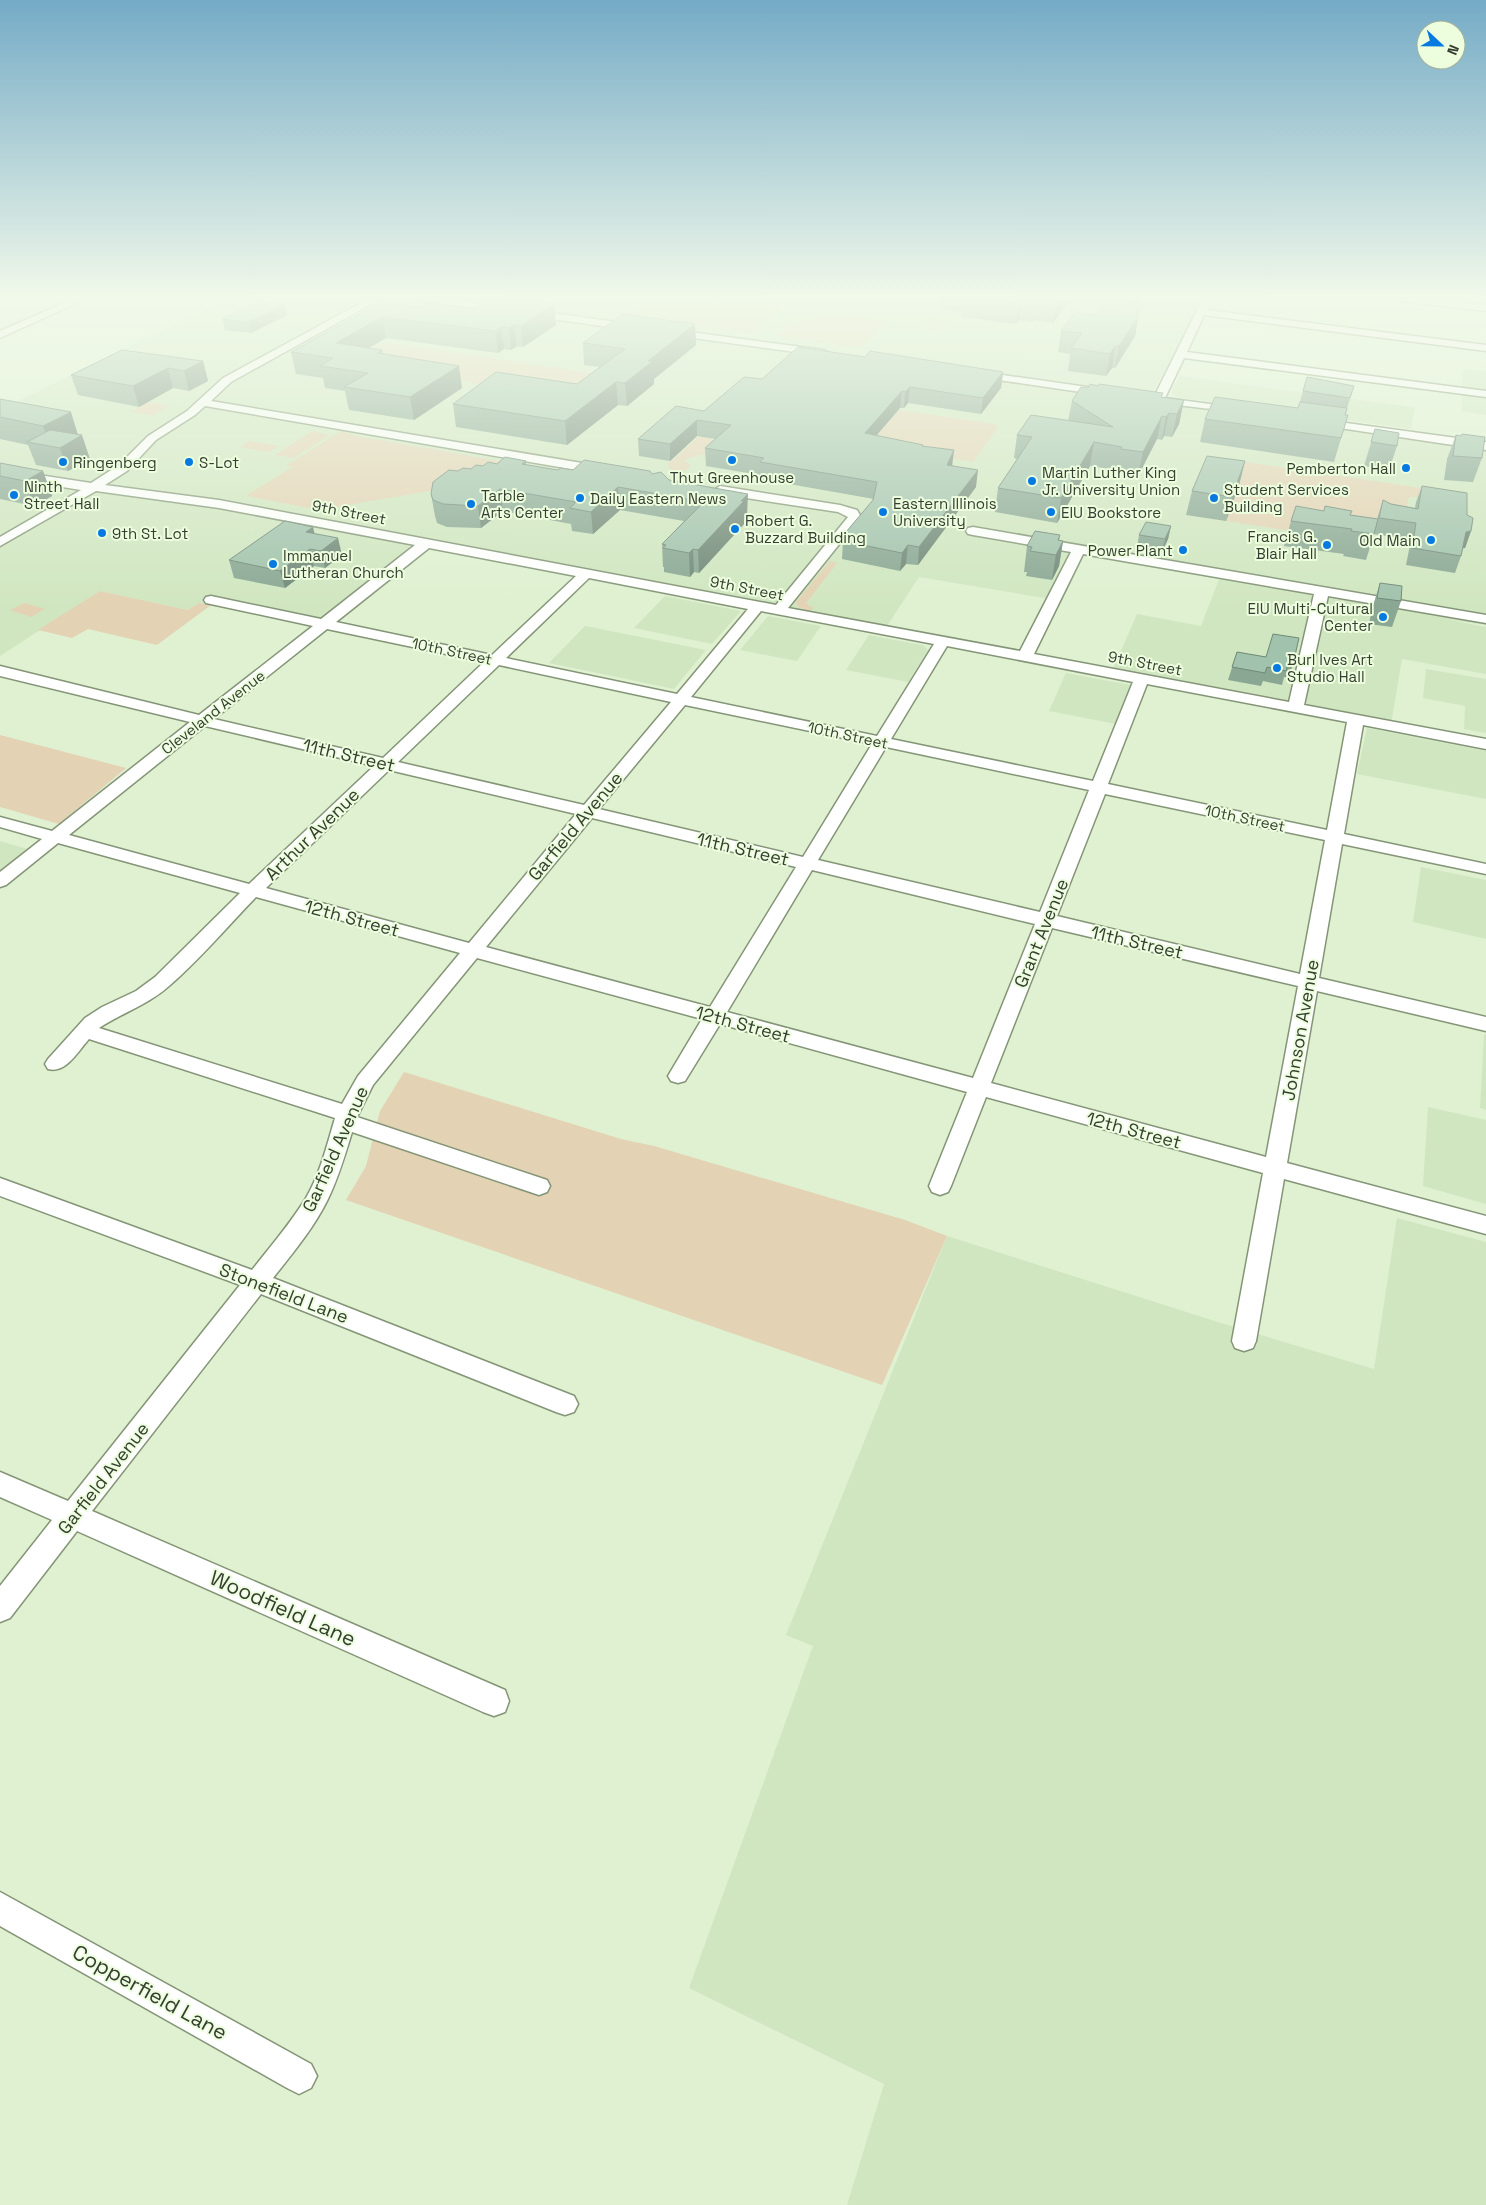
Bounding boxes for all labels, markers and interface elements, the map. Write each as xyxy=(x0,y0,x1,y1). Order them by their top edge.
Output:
north arrow xyxy=(1416,20,1466,70)
text: N xyxy=(1443,42,1463,58)
place label: Ringenberg xyxy=(73,453,157,472)
place label: S-Lot xyxy=(199,453,239,472)
marker: Thut Greenhouse xyxy=(726,454,738,466)
marker: Ringenberg xyxy=(57,456,69,468)
marker: S-Lot xyxy=(183,456,195,468)
place label: Pemberton Hall xyxy=(1286,459,1396,478)
marker: Pemberton Hall xyxy=(1400,462,1412,474)
place label: Martin Luther King Jr. University Union xyxy=(1042,463,1180,499)
place label: Thut Greenhouse xyxy=(670,468,794,487)
marker: Martin Luther King Jr. University Union xyxy=(1026,475,1038,487)
place label: Ninth Street Hall xyxy=(24,477,100,513)
place label: Student Services Building xyxy=(1224,480,1349,516)
place label: Tarble Arts Center xyxy=(481,486,564,522)
marker: Ninth Street Hall xyxy=(8,489,20,501)
place label: Daily Eastern News xyxy=(590,489,727,508)
marker: Daily Eastern News xyxy=(574,492,586,504)
marker: Student Services Building xyxy=(1208,492,1220,504)
place label: Eastern Illinois University xyxy=(893,494,997,530)
street label: 9th Street xyxy=(310,496,388,528)
marker: Tarble Arts Center xyxy=(465,498,477,510)
place label: EIU Bookstore xyxy=(1061,503,1161,522)
marker: Eastern Illinois University xyxy=(877,506,889,518)
marker: EIU Bookstore xyxy=(1045,506,1057,518)
place label: Robert G. Buzzard Building xyxy=(745,511,866,547)
marker: Robert G. Buzzard Building xyxy=(729,523,741,535)
place label: 9th St. Lot xyxy=(112,524,188,543)
marker: 9th St. Lot xyxy=(96,527,108,539)
place label: Francis G. Blair Hall xyxy=(1248,527,1317,563)
place label: Old Main xyxy=(1359,531,1421,550)
marker: Old Main xyxy=(1425,534,1437,546)
marker: Francis G. Blair Hall xyxy=(1321,539,1333,551)
place label: Power Plant xyxy=(1088,541,1173,560)
marker: Power Plant xyxy=(1177,544,1189,556)
place label: Immanuel Lutheran Church xyxy=(283,546,404,582)
marker: Immanuel Lutheran Church xyxy=(267,558,279,570)
street label: 9th Street xyxy=(708,572,786,604)
place label: EIU Multi-Cultural Center xyxy=(1248,599,1373,635)
marker: EIU Multi-Cultural Center xyxy=(1377,611,1389,623)
street label: 10th Street xyxy=(410,633,494,669)
street label: 9th Street xyxy=(1106,647,1184,679)
place label: Burl Ives Art Studio Hall xyxy=(1287,650,1373,686)
marker: Burl Ives Art Studio Hall xyxy=(1271,662,1283,674)
street label: Cleveland Avenue xyxy=(157,666,269,758)
street label: 10th Street xyxy=(806,717,890,753)
street label: 11th Street xyxy=(301,733,397,777)
street label: Garfield Avenue xyxy=(523,767,627,885)
street label: Arthur Avenue xyxy=(260,783,364,885)
street label: 10th Street xyxy=(1203,800,1287,836)
street label: 11th Street xyxy=(695,827,791,871)
street label: Grant Avenue xyxy=(1009,875,1073,991)
street label: 12th Street xyxy=(302,894,402,942)
street label: 11th Street xyxy=(1089,920,1185,964)
street label: Johnson Avenue xyxy=(1276,958,1324,1102)
street label: 12th Street xyxy=(693,1000,793,1048)
street label: Garfield Avenue xyxy=(297,1082,373,1216)
street label: 12th Street xyxy=(1084,1106,1184,1154)
street label: Stonefield Lane xyxy=(216,1258,352,1328)
street label: Garfield Avenue xyxy=(52,1418,154,1538)
street label: Woodfield Lane xyxy=(206,1564,360,1652)
street label: Copperfield Lane xyxy=(68,1938,232,2046)

